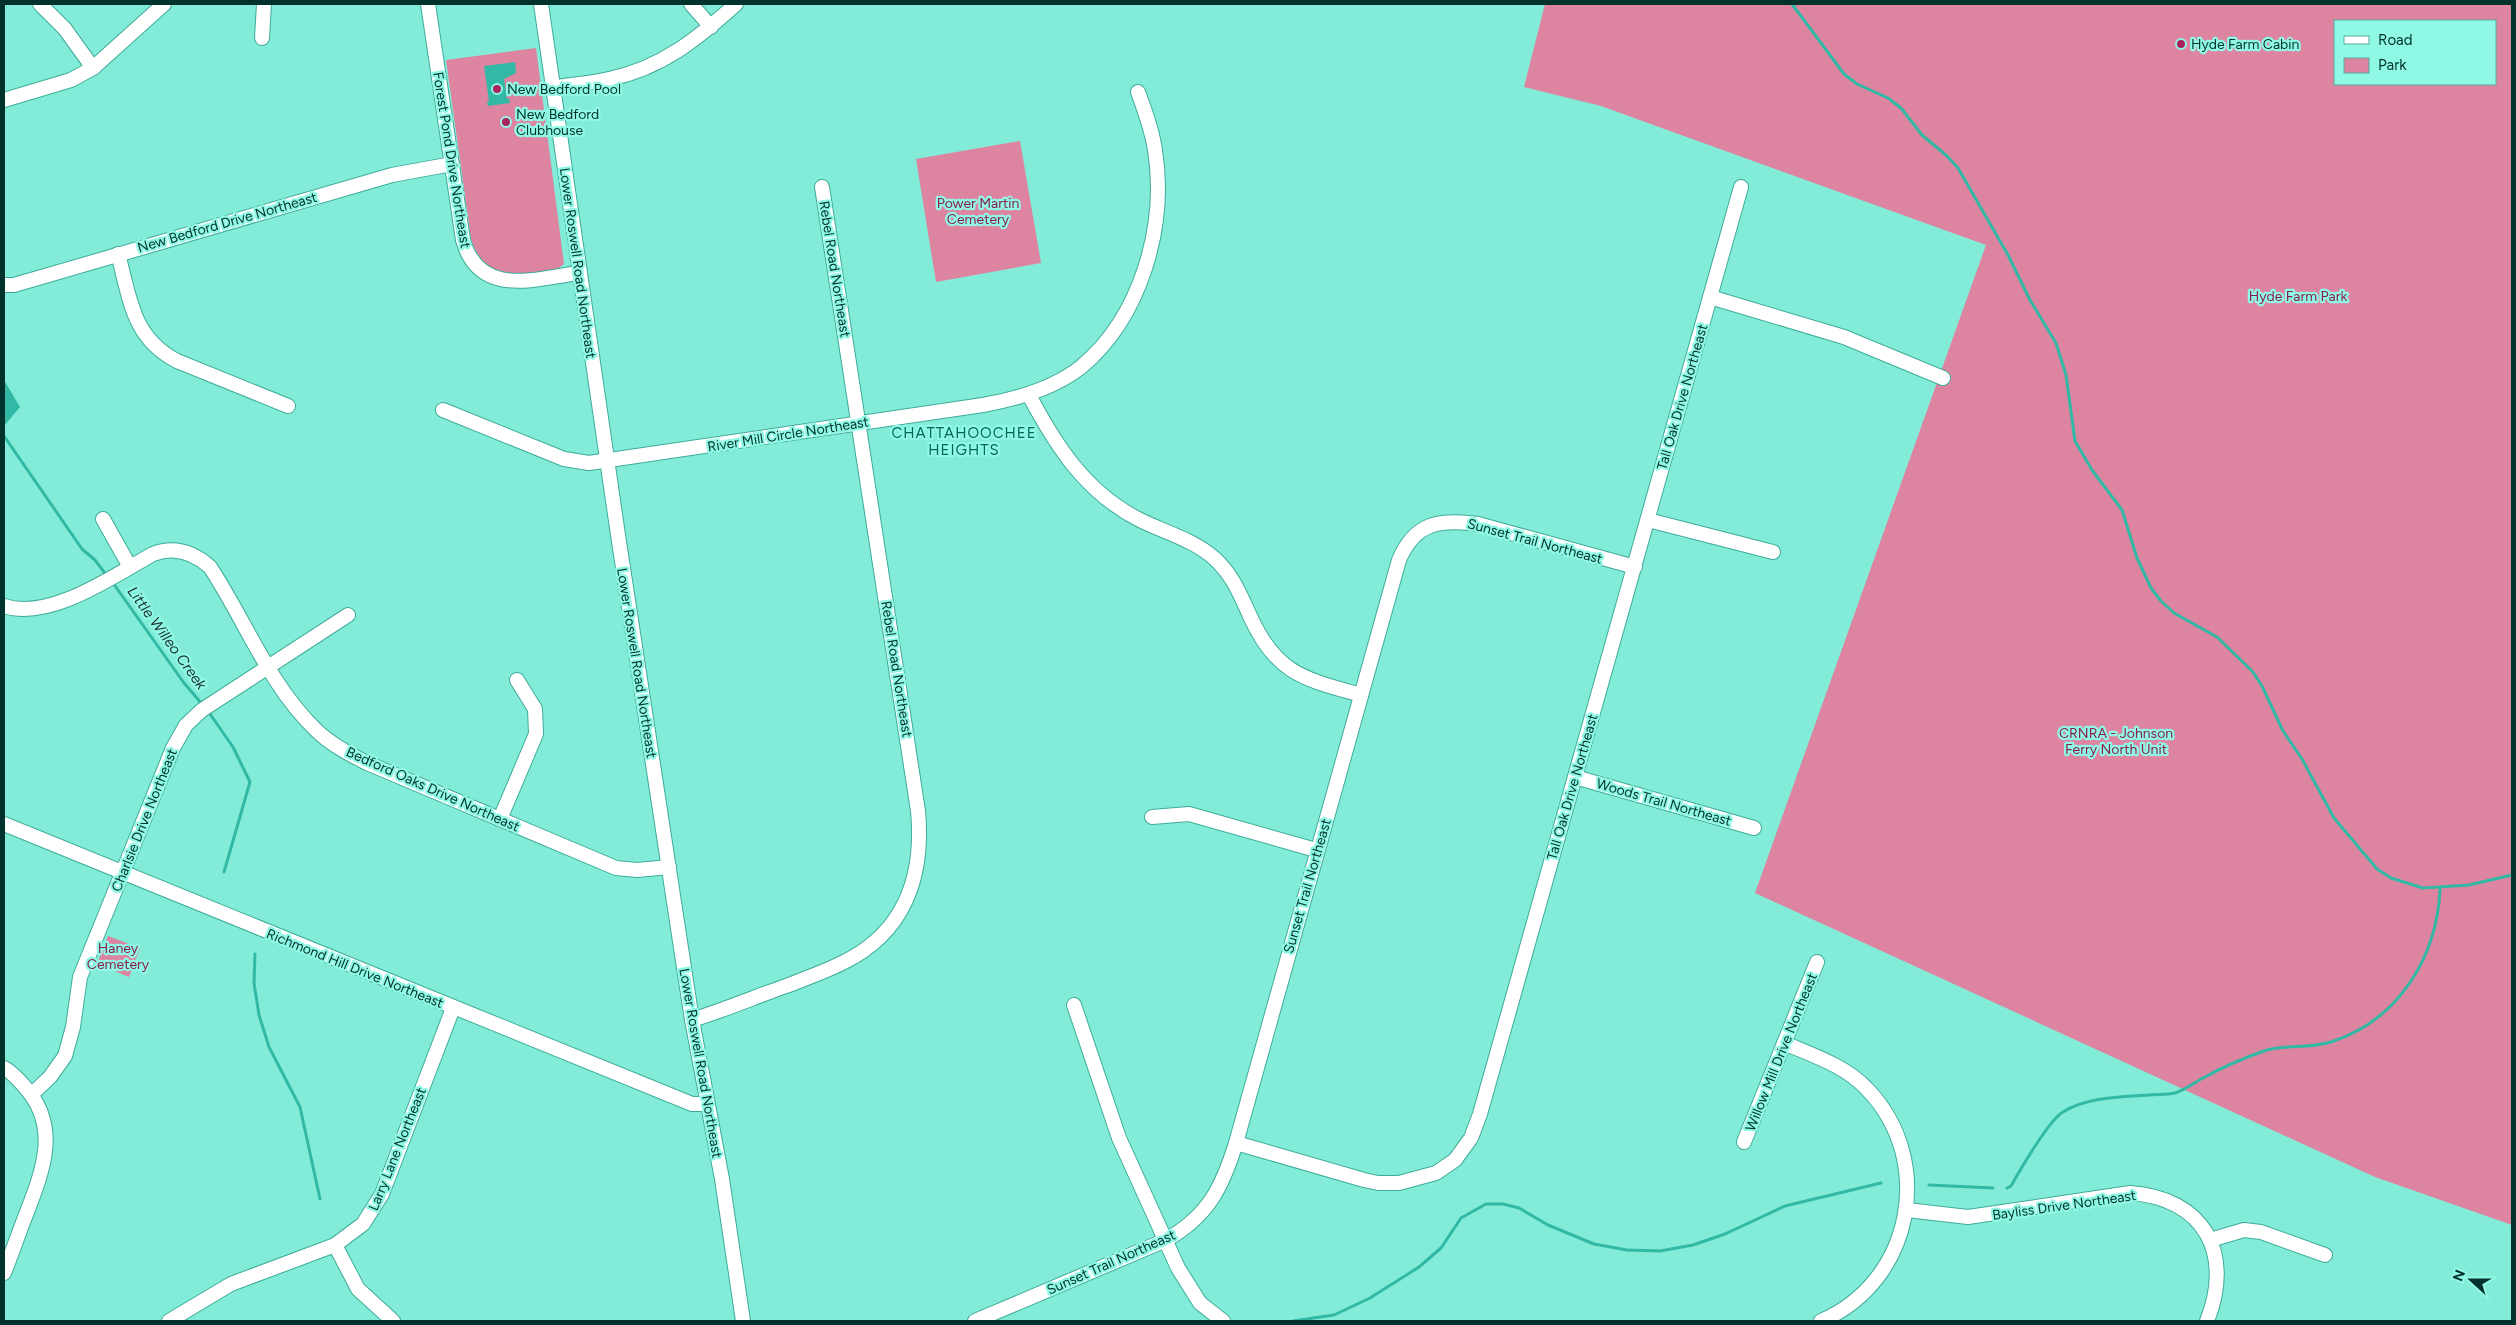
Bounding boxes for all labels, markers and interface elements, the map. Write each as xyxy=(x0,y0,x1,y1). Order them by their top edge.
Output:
legend xyxy=(2334,20,2496,85)
text: Road xyxy=(2378,31,2413,49)
place label: Hyde Farm Cabin xyxy=(2191,36,2299,53)
marker: Hyde Farm Cabin xyxy=(2175,38,2187,50)
text: Park xyxy=(2378,56,2407,74)
street label: Forest Pond Drive Northeast xyxy=(429,71,474,249)
place label: New Bedford Pool xyxy=(507,81,621,98)
marker: New Bedford Pool xyxy=(491,83,503,95)
place label: New Bedford Clubhouse xyxy=(516,106,599,139)
marker: New Bedford Clubhouse xyxy=(500,116,512,128)
street label: Lower Roswell Road Northeast xyxy=(556,167,599,360)
street label: New Bedford Drive Northeast xyxy=(135,189,319,256)
park label: Power Martin Cemetery xyxy=(937,195,1019,228)
street label: Rebel Road Northeast xyxy=(815,200,854,338)
park label: Hyde Farm Park xyxy=(2249,288,2347,305)
street label: Tall Oak Drive Northeast xyxy=(1653,322,1711,472)
street label: River Mill Circle Northeast xyxy=(706,413,870,456)
district label: CHATTAHOOCHEE HEIGHTS xyxy=(891,424,1037,459)
street label: Sunset Trail Northeast xyxy=(1465,515,1604,568)
street label: Lower Roswell Road Northeast xyxy=(613,567,660,759)
water label: Little Willeo Creek xyxy=(124,583,211,694)
street label: Rebel Road Northeast xyxy=(877,600,916,738)
street label: Tall Oak Drive Northeast xyxy=(1543,712,1601,862)
park label: CRNRA - Johnson Ferry North Unit xyxy=(2059,725,2173,758)
street label: Bedford Oaks Drive Northeast xyxy=(343,743,522,835)
street label: Charlsie Drive Northeast xyxy=(108,746,181,894)
street label: Woods Trail Northeast xyxy=(1595,775,1733,830)
street label: Sunset Trail Northeast xyxy=(1280,817,1335,955)
street label: Richmond Hill Drive Northeast xyxy=(264,925,446,1012)
park label: Haney Cemetery xyxy=(87,940,150,973)
street label: Lower Roswell Road Northeast xyxy=(675,967,726,1159)
street label: Willow Mill Drive Northeast xyxy=(1742,971,1821,1134)
street label: Larry Lane Northeast xyxy=(365,1085,430,1213)
street label: Bayliss Drive Northeast xyxy=(1991,1187,2137,1224)
street label: Sunset Trail Northeast xyxy=(1044,1226,1178,1299)
north arrow xyxy=(2446,1255,2496,1305)
text: N xyxy=(2449,1267,2469,1284)

